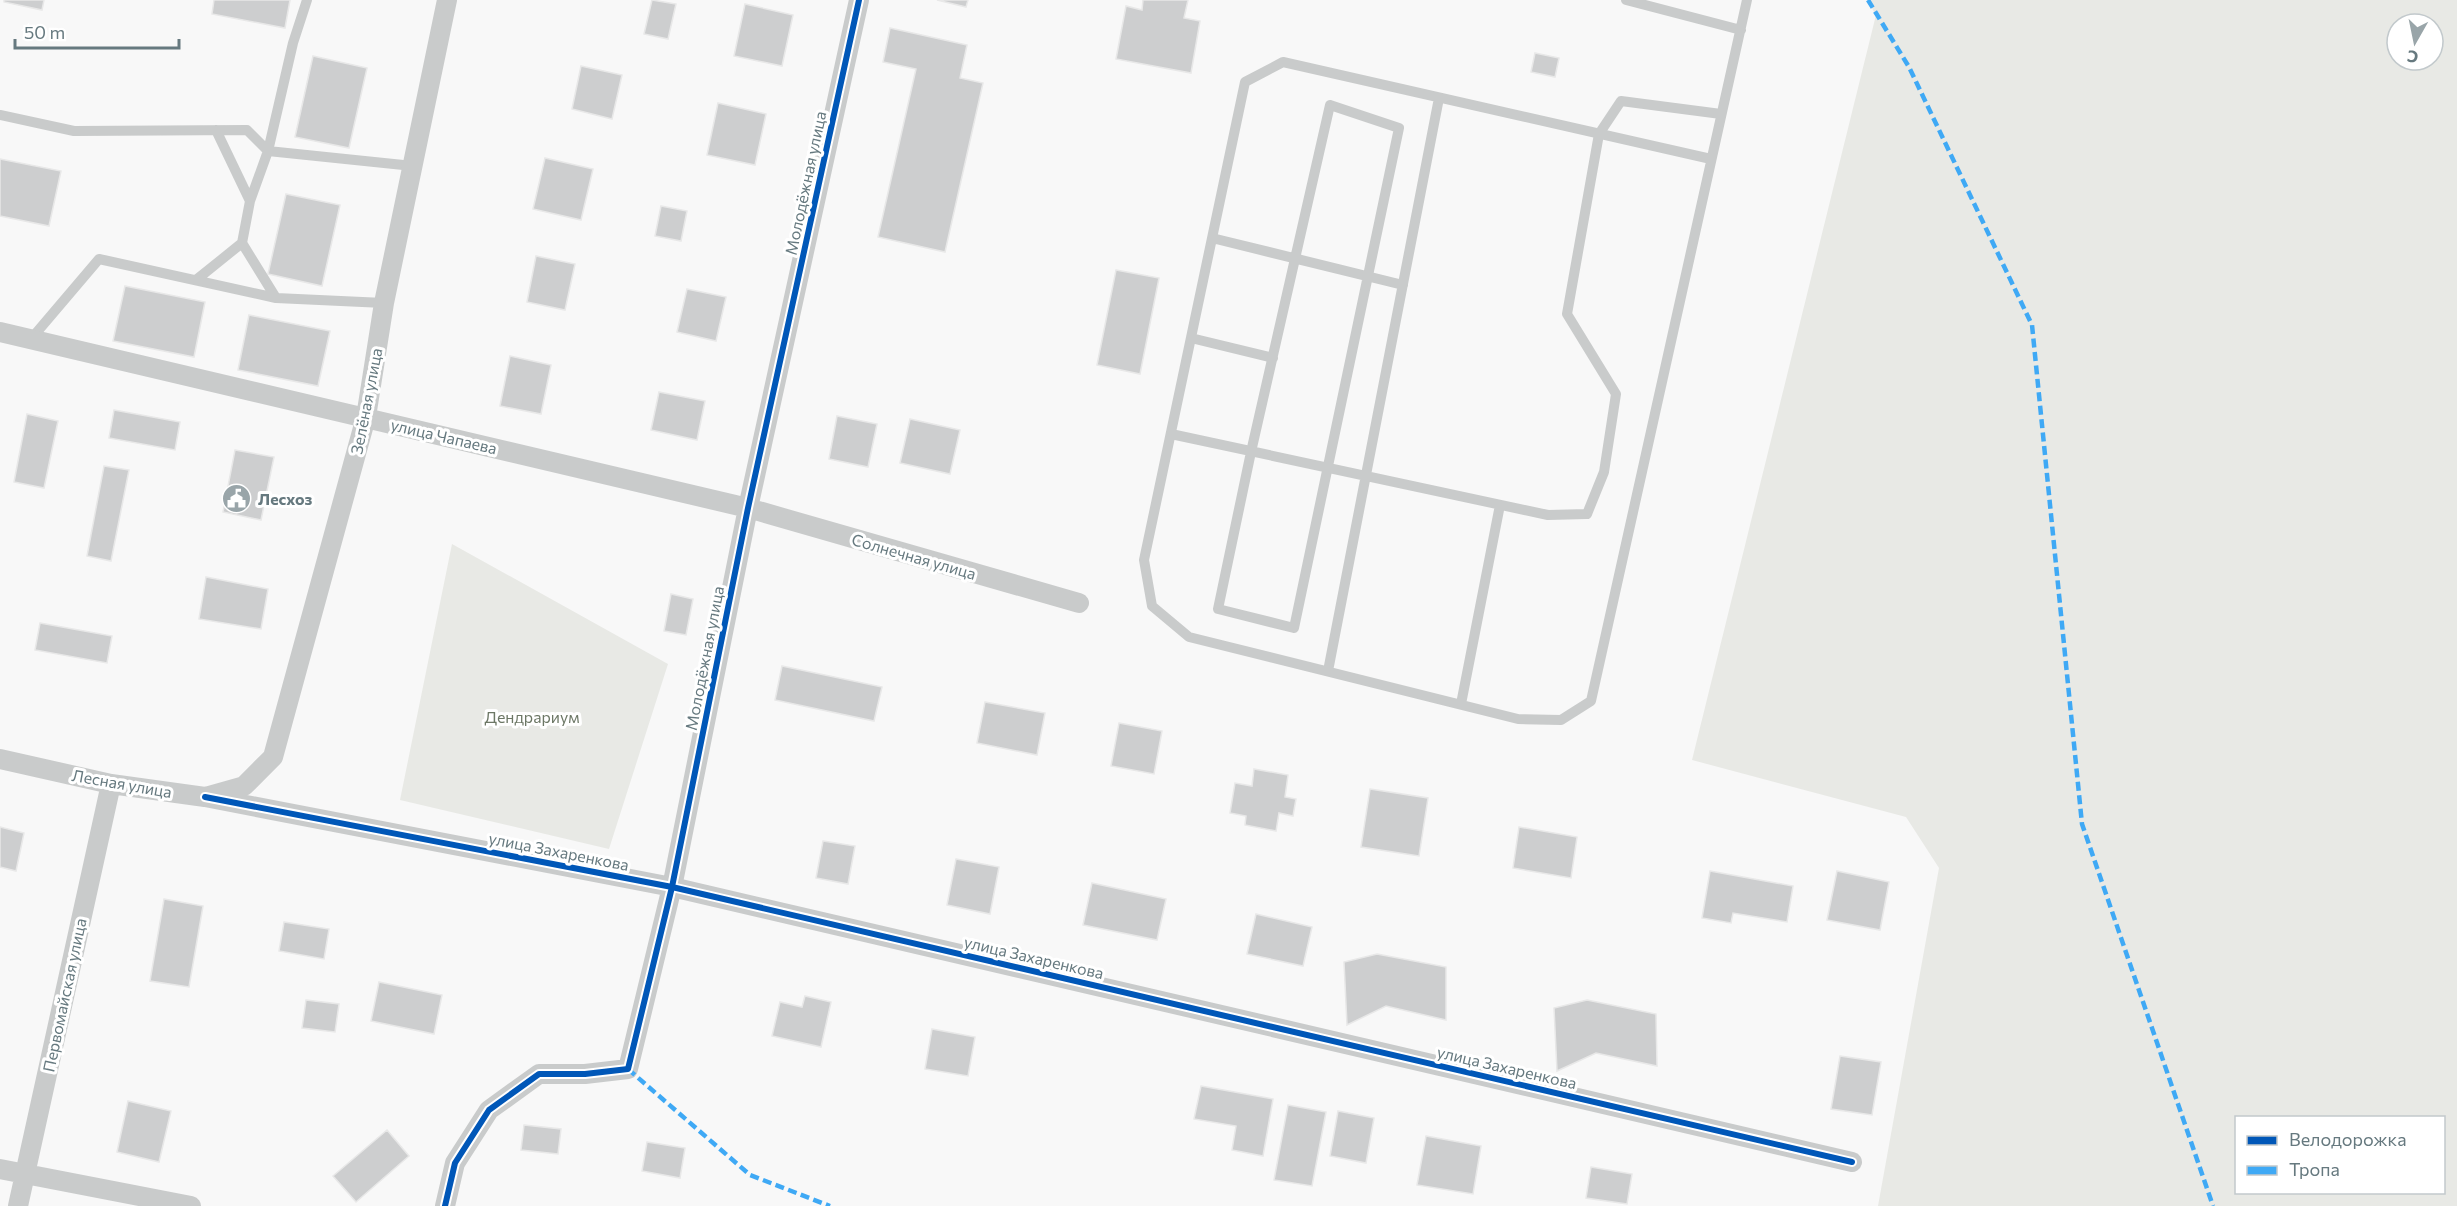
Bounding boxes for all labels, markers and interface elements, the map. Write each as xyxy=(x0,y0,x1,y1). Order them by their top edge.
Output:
scale bar xyxy=(15,12,178,50)
north arrow xyxy=(2385,12,2445,72)
text: 50 m xyxy=(24,21,65,43)
text: С xyxy=(2406,47,2419,68)
street label: Молодёжная улица xyxy=(780,109,830,257)
street label: Зелёная улица xyxy=(346,346,386,456)
street label: улица Чапаева xyxy=(389,415,499,457)
public building icon: Лесхоз xyxy=(221,482,253,514)
place label: Лесхоз xyxy=(258,489,313,508)
street label: Солнечная улица xyxy=(850,529,978,583)
street label: Молодёжная улица xyxy=(681,584,727,732)
park label: Дендрариум xyxy=(484,707,580,726)
street label: Лесная улица xyxy=(71,765,173,801)
street label: улица Захаренкова xyxy=(487,828,631,874)
street label: Первомайская улица xyxy=(38,916,90,1074)
street label: улица Захаренкова xyxy=(962,932,1106,982)
street label: улица Захаренкова xyxy=(1435,1042,1579,1092)
legend xyxy=(2235,1116,2445,1194)
text: Велодорожка xyxy=(2289,1128,2407,1150)
text: Тропа xyxy=(2289,1158,2340,1180)

